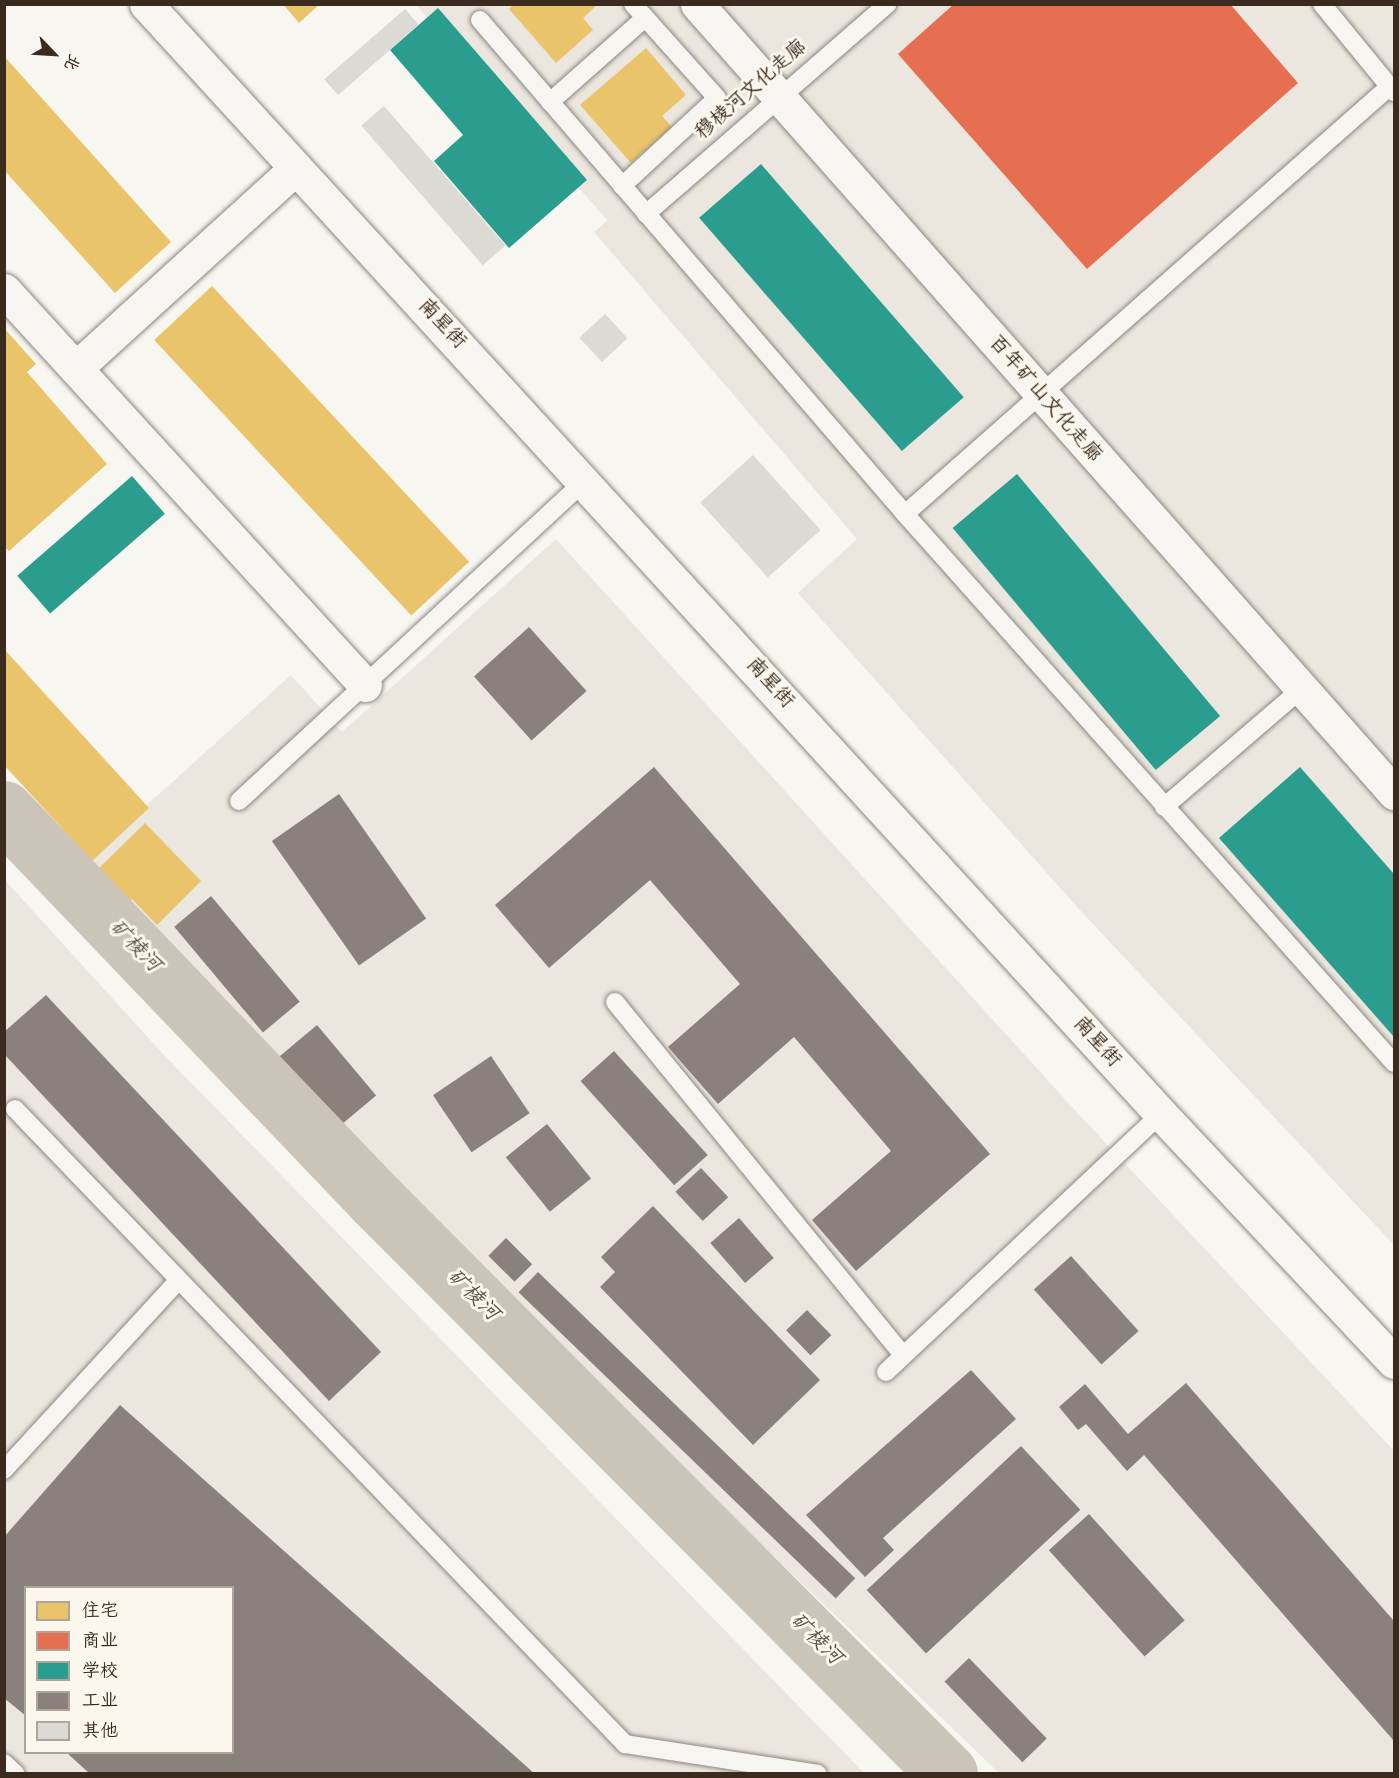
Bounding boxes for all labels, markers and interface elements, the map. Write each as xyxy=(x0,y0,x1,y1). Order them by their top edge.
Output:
north arrow xyxy=(24,24,84,84)
street label: 穆棱河文化走廊 xyxy=(691,36,813,146)
text: 北 xyxy=(57,50,85,74)
street label: 南星街 xyxy=(412,295,470,355)
street label: 百年矿山文化走廊 xyxy=(982,332,1106,468)
street label: 南星街 xyxy=(740,654,798,714)
water label: 矿棱河 xyxy=(103,916,165,978)
street label: 南星街 xyxy=(1067,1013,1125,1073)
water label: 矿棱河 xyxy=(441,1265,503,1327)
legend xyxy=(24,1586,234,1754)
text: 住宅 xyxy=(82,1600,118,1625)
water label: 矿棱河 xyxy=(784,1609,846,1671)
text: 商业 xyxy=(82,1630,118,1655)
text: 学校 xyxy=(82,1660,118,1685)
text: 工业 xyxy=(82,1690,118,1715)
text: 其他 xyxy=(82,1720,118,1745)

